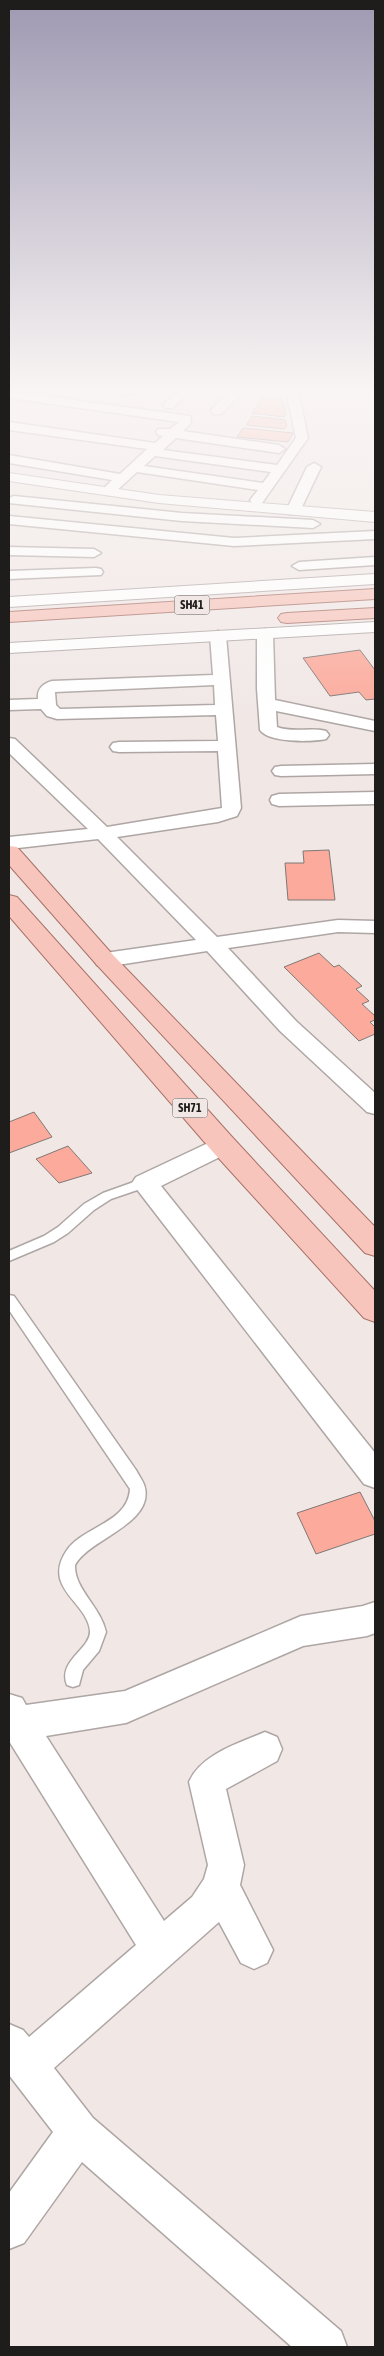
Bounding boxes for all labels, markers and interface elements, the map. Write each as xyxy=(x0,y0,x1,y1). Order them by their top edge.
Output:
road number: SH41 xyxy=(174,596,210,614)
road number: SH71 xyxy=(172,1098,208,1118)

